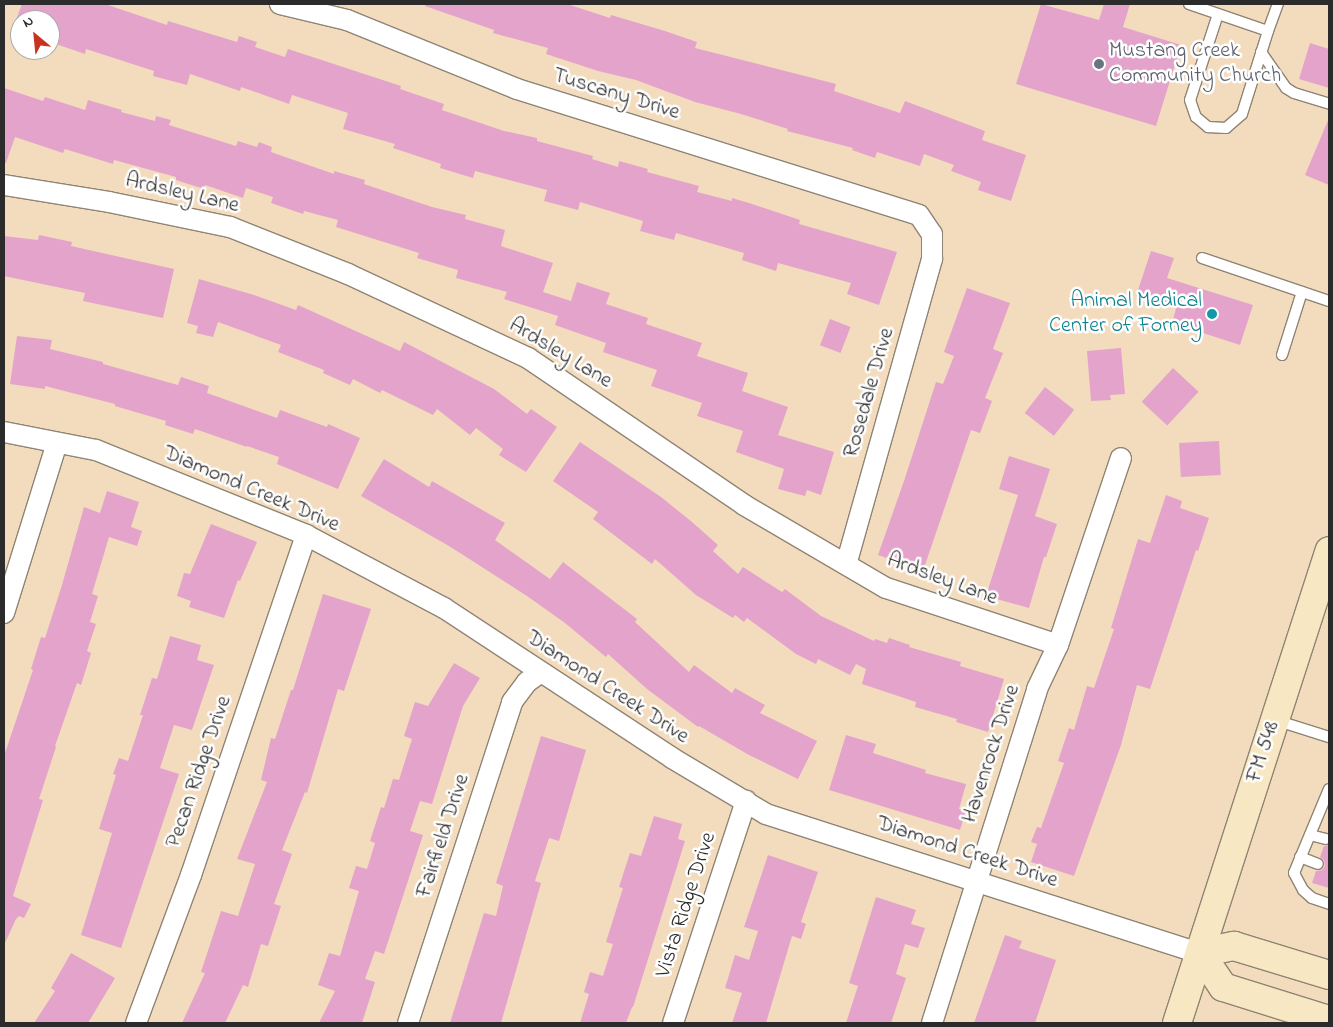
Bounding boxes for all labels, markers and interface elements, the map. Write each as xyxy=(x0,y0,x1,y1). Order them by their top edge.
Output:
north arrow xyxy=(10,10,60,60)
text: N xyxy=(19,11,37,34)
place label: Mustang Creek Community Church xyxy=(1109,38,1281,90)
marker: Mustang Creek Community Church xyxy=(1093,58,1105,70)
street label: Tuscany Drive xyxy=(549,63,683,127)
street label: Ardsley Lane xyxy=(123,168,241,220)
place label: Animal Medical Center of Forney xyxy=(1049,288,1202,340)
marker: Animal Medical Center of Forney xyxy=(1206,308,1218,320)
street label: Ardsley Lane xyxy=(504,313,616,395)
street label: Rosedale Drive xyxy=(839,325,901,461)
street label: Diamond Creek Drive xyxy=(159,441,343,539)
street label: Ardsley Lane xyxy=(883,548,1001,612)
street label: Diamond Creek Drive xyxy=(521,625,693,751)
street label: Havenrock Drive xyxy=(957,682,1027,826)
street label: Pecan Ridge Drive xyxy=(162,693,238,851)
street label: FM 548 xyxy=(1242,718,1286,786)
street label: Fairfield Drive xyxy=(412,771,476,901)
street label: Diamond Creek Drive xyxy=(873,811,1061,895)
street label: Vista Ridge Drive xyxy=(651,829,723,981)

